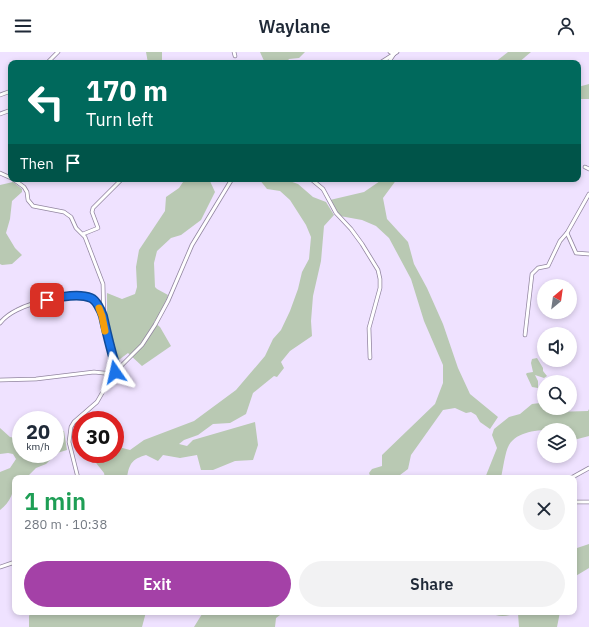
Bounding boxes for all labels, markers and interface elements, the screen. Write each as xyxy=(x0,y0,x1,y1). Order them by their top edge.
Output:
icon: menu xyxy=(12,15,34,37)
text: Waylane xyxy=(259,15,330,38)
icon: person xyxy=(555,15,577,37)
text: 170 m xyxy=(86,72,168,109)
icon: left xyxy=(20,76,72,128)
text: Turn left xyxy=(86,108,154,131)
icon: arrive xyxy=(62,152,84,174)
text: Then xyxy=(20,154,54,173)
north arrow xyxy=(537,279,577,319)
map controls xyxy=(537,279,577,463)
pin xyxy=(30,283,64,317)
icon: arrive xyxy=(36,289,58,311)
button: sound xyxy=(537,327,577,367)
position arrow xyxy=(94,351,136,393)
button: search xyxy=(537,375,577,415)
speed limit sign: 30 xyxy=(72,411,124,463)
text: 20 xyxy=(26,418,50,445)
button: layers xyxy=(537,423,577,463)
text: km/h xyxy=(26,440,50,453)
text: 1 min xyxy=(24,485,86,517)
button: close xyxy=(523,488,565,530)
text: 280 m · 10:38 xyxy=(24,516,107,533)
button: Exit xyxy=(24,561,291,607)
button: Share xyxy=(299,561,565,607)

